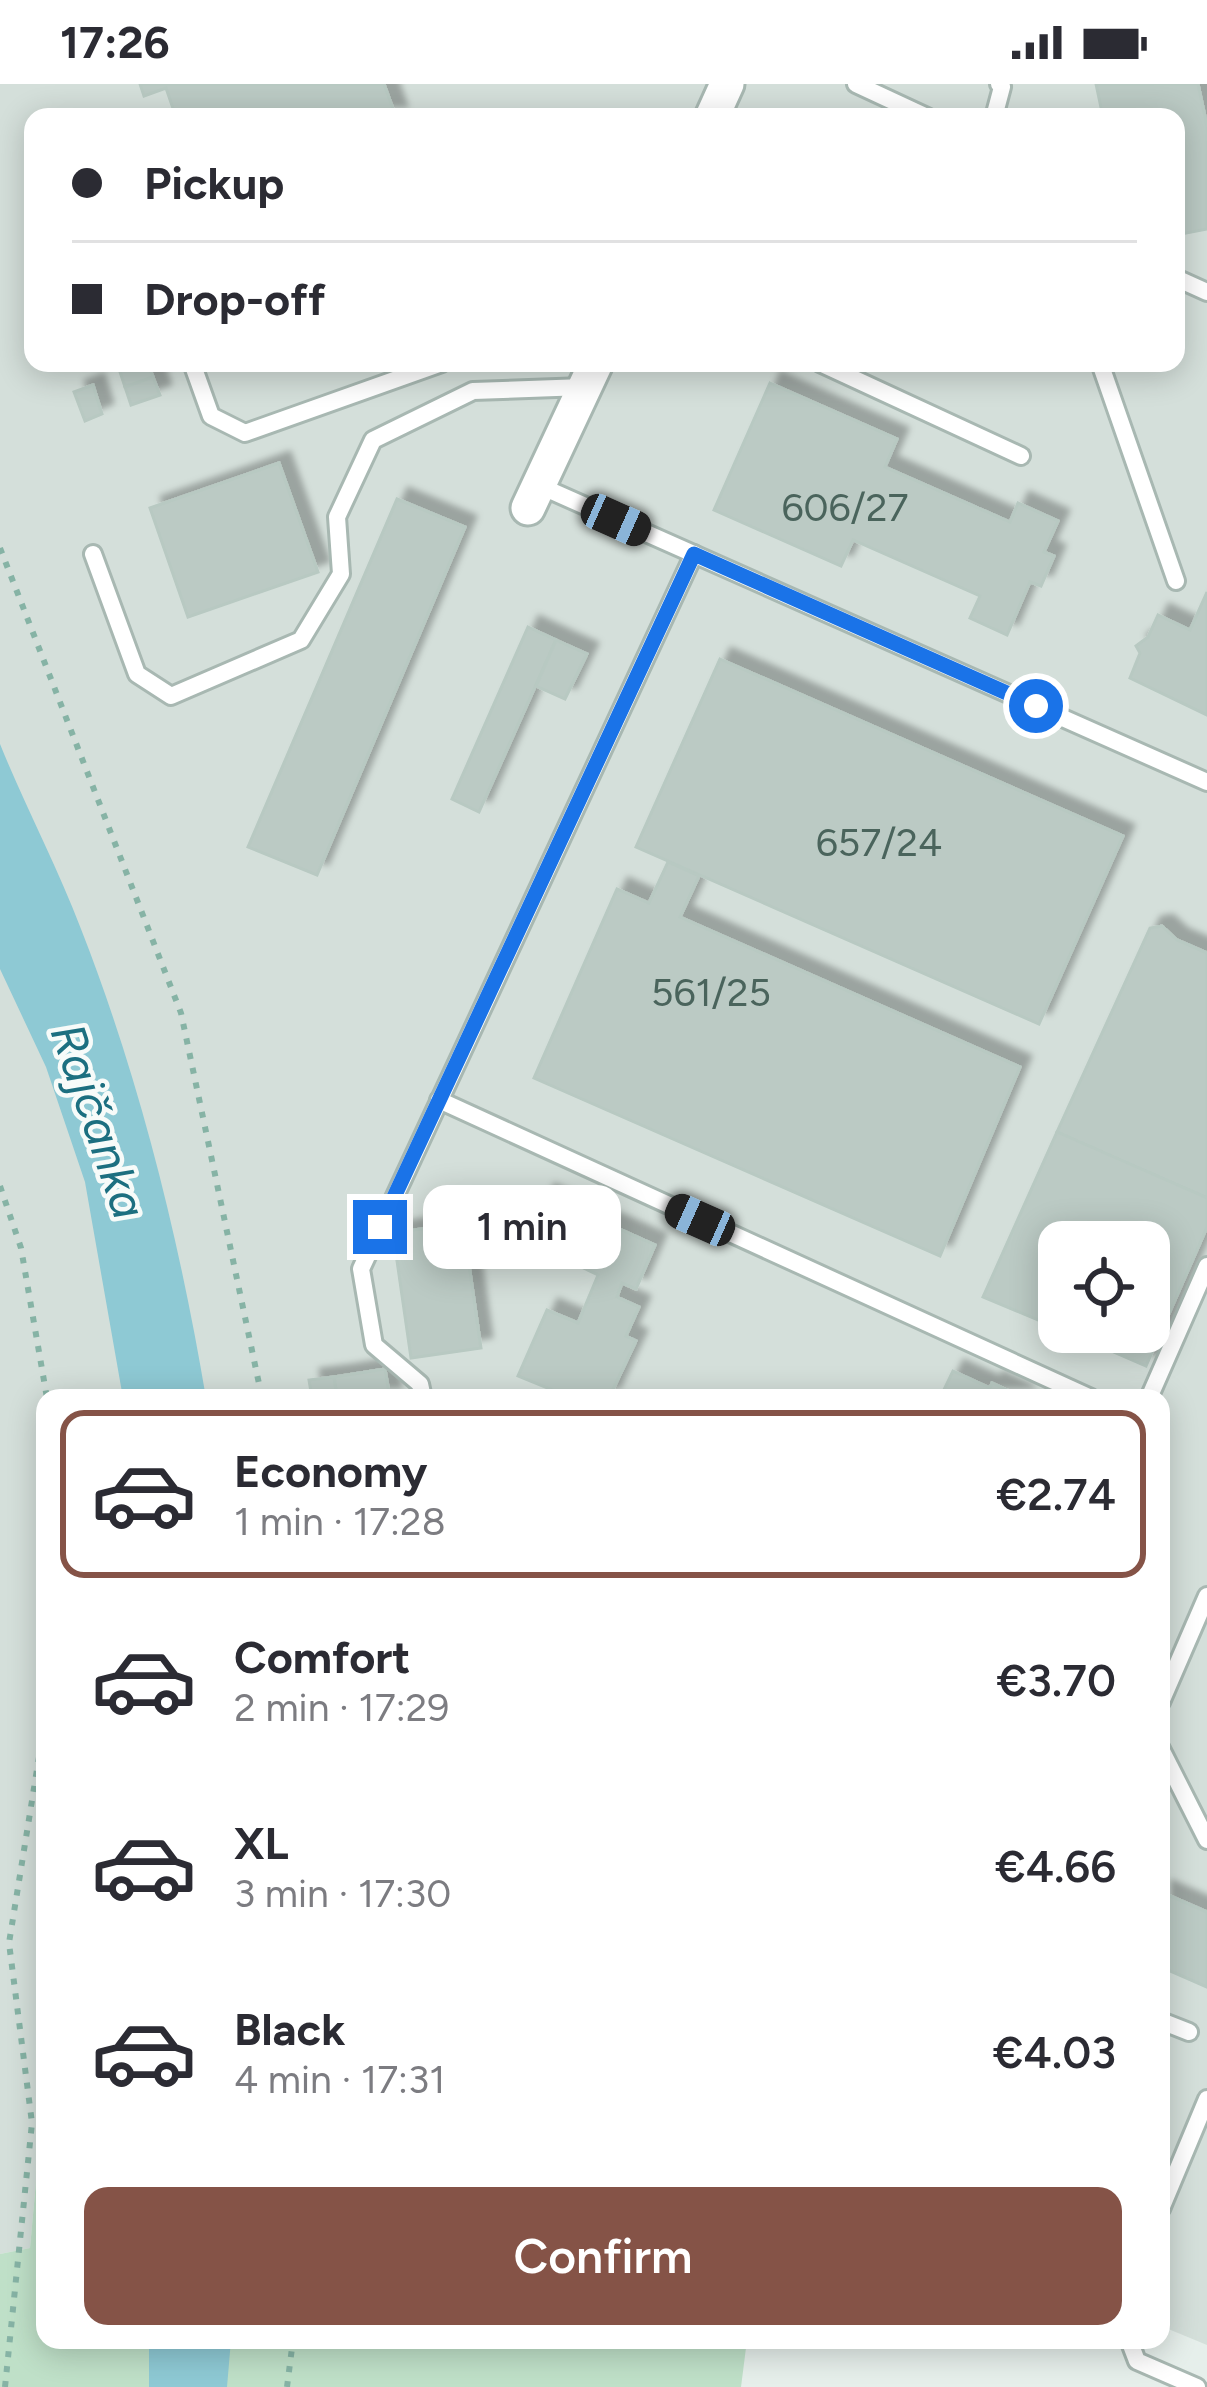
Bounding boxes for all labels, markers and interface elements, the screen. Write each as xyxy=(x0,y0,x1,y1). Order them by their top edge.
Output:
text: 17:26 xyxy=(60,15,170,69)
text: Pickup xyxy=(144,156,284,210)
text: Drop-off xyxy=(144,272,326,326)
house number: 606/27 xyxy=(781,484,909,531)
car xyxy=(576,489,656,551)
route start xyxy=(1009,679,1063,733)
house number: 657/24 xyxy=(816,819,942,866)
house number: 561/25 xyxy=(651,969,771,1016)
water label: Rajčanka xyxy=(39,1016,159,1226)
callout: 1 min xyxy=(422,1185,620,1269)
car xyxy=(660,1189,740,1251)
route end xyxy=(353,1200,407,1254)
text: 1 min xyxy=(476,1203,568,1250)
map controls xyxy=(1038,1221,1170,1353)
button: locate xyxy=(1038,1221,1170,1353)
icon: car xyxy=(90,1440,198,1548)
text: Economy xyxy=(234,1444,427,1498)
text: €2.74 xyxy=(996,1467,1116,1521)
text: 1 min · 17:28 xyxy=(234,1498,446,1545)
icon: car xyxy=(90,1626,198,1734)
text: Comfort xyxy=(234,1630,410,1684)
text: €3.70 xyxy=(996,1653,1116,1707)
text: 2 min · 17:29 xyxy=(234,1684,449,1731)
icon: car xyxy=(90,1812,198,1920)
text: XL xyxy=(234,1816,289,1870)
text: €4.66 xyxy=(995,1839,1116,1893)
text: 3 min · 17:30 xyxy=(234,1870,451,1917)
icon: car xyxy=(90,1998,198,2106)
text: Black xyxy=(234,2002,345,2056)
text: €4.03 xyxy=(993,2025,1116,2079)
text: 4 min · 17:31 xyxy=(234,2056,445,2103)
button: Confirm xyxy=(84,2187,1122,2325)

